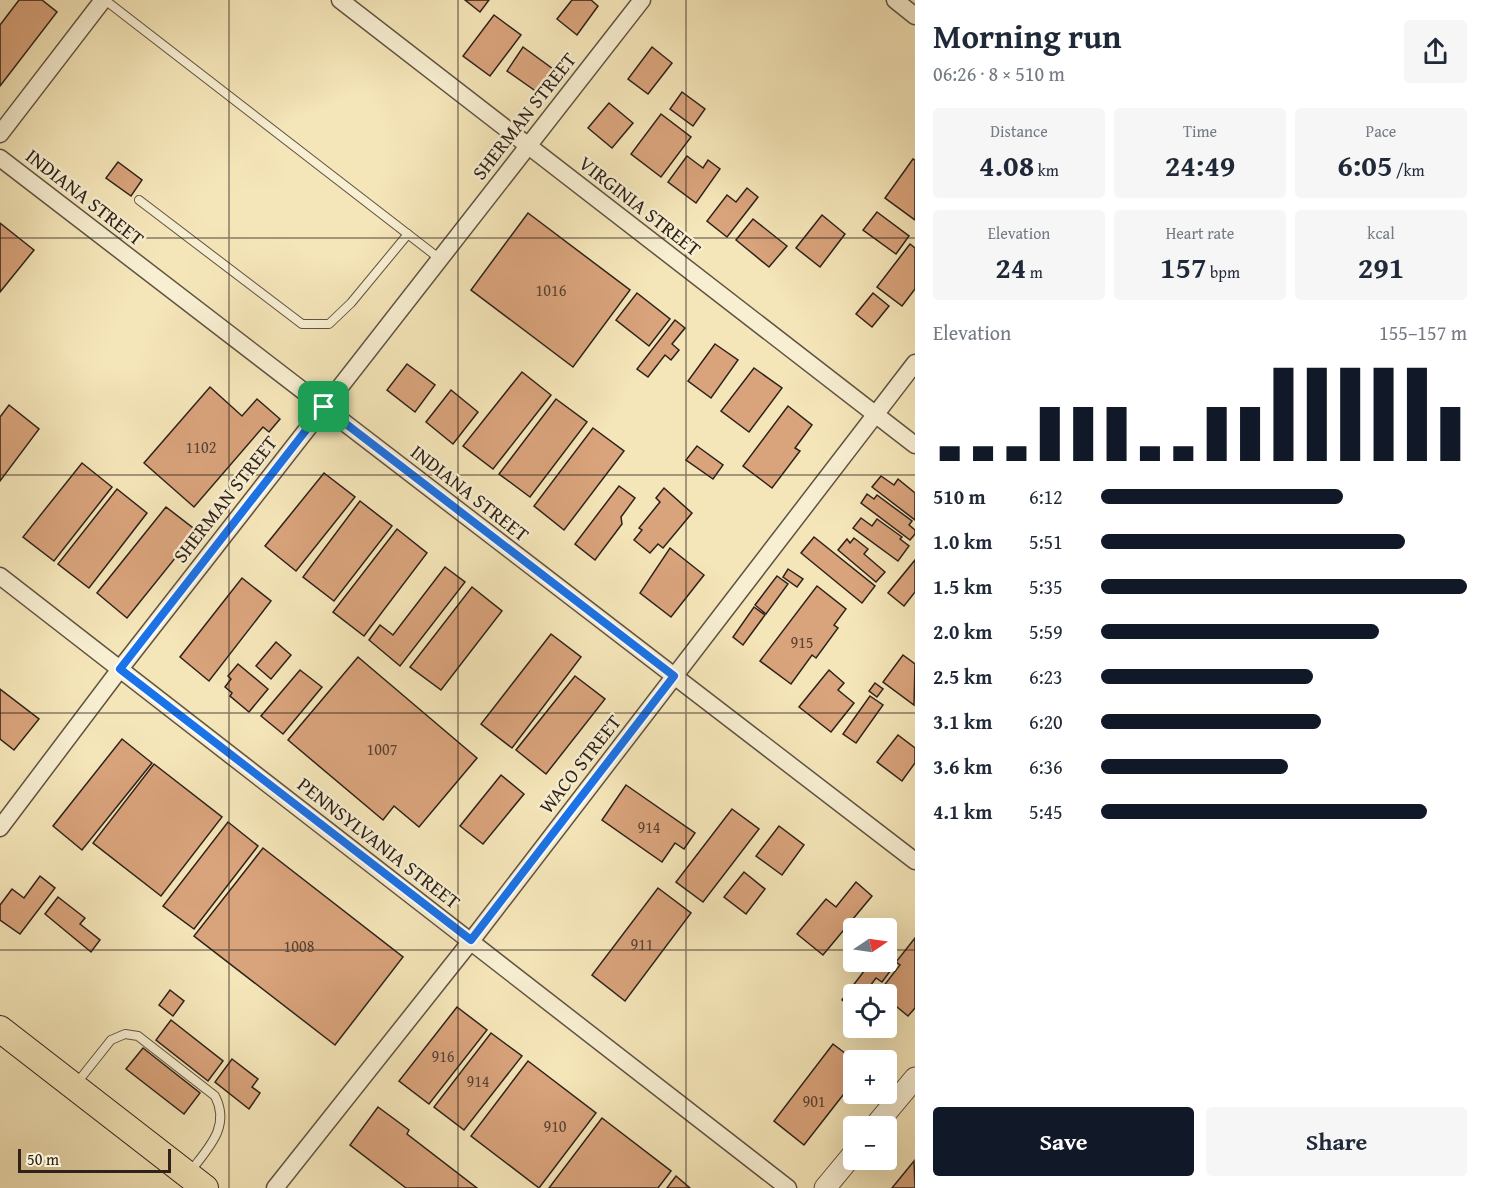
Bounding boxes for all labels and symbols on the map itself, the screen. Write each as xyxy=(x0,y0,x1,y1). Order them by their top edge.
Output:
street label: SHERMAN STREET xyxy=(465,46,583,186)
street label: INDIANA STREET xyxy=(20,141,151,252)
street label: VIRGINIA STREET xyxy=(573,148,708,263)
house number: 1016 xyxy=(536,278,567,302)
pin xyxy=(298,381,349,432)
street label: SHERMAN STREET xyxy=(166,429,284,569)
house number: 1102 xyxy=(186,435,216,459)
street label: INDIANA STREET xyxy=(405,437,536,548)
house number: 915 xyxy=(790,630,814,654)
street label: WACO STREET xyxy=(532,708,628,819)
house number: 1007 xyxy=(367,737,398,761)
street label: PENNSYLVANIA STREET xyxy=(292,770,467,916)
house number: 914 xyxy=(637,815,661,839)
north arrow xyxy=(843,918,897,972)
house number: 911 xyxy=(630,932,654,956)
house number: 1008 xyxy=(284,934,315,958)
house number: 916 xyxy=(431,1044,455,1068)
house number: 914 xyxy=(466,1069,490,1093)
house number: 901 xyxy=(802,1089,826,1113)
house number: 910 xyxy=(543,1114,567,1138)
scale bar xyxy=(18,1146,171,1174)

